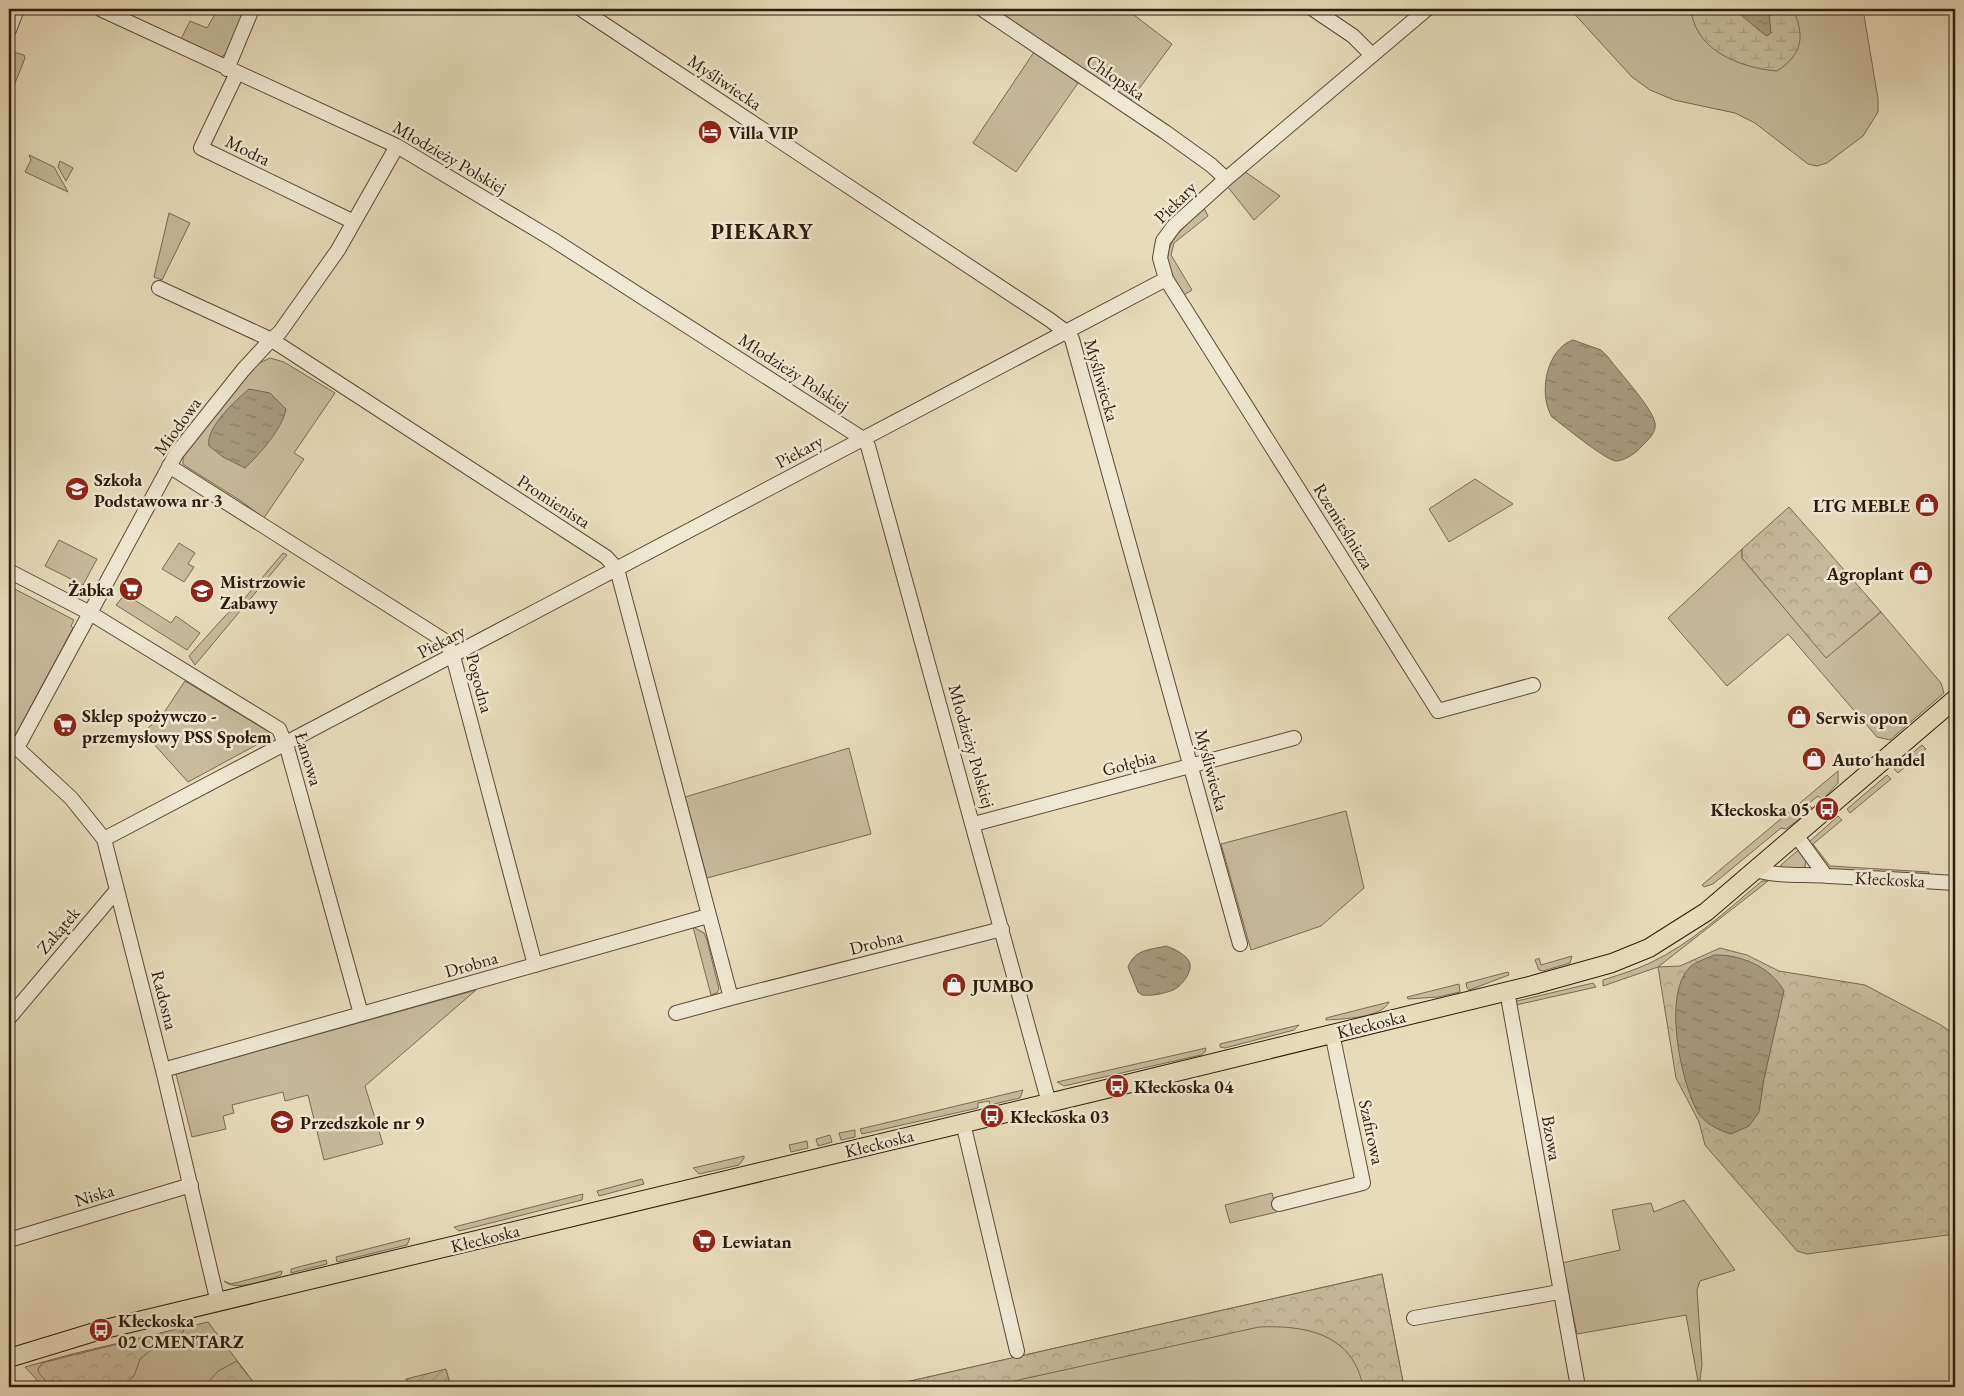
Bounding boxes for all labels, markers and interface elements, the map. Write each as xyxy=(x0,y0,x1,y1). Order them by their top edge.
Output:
street label: Myśliwiecka xyxy=(684,49,767,116)
street label: Chłopska xyxy=(1082,49,1151,106)
street label: Młodzieży Polskiej xyxy=(389,115,511,199)
hotel icon: Villa VIP xyxy=(697,119,723,145)
place label: Villa VIP xyxy=(728,121,798,144)
street label: Modra xyxy=(222,129,275,171)
street label: Piekary xyxy=(1149,176,1201,228)
district label: PIEKARY xyxy=(711,217,814,246)
street label: Młodzieży Polskiej xyxy=(734,328,854,416)
street label: Myśliwiecka xyxy=(1079,336,1125,425)
street label: Miodowa xyxy=(148,392,206,460)
street label: Piekary xyxy=(771,429,827,473)
place label: Szkoła Podstawowa nr 3 xyxy=(94,468,223,512)
street label: Promienista xyxy=(513,469,596,534)
school or university icon: Szkoła Podstawowa nr 3 xyxy=(64,476,90,502)
street label: Rzemieślnicza xyxy=(1309,479,1380,574)
shop icon: LTG MEBLE xyxy=(1914,492,1940,518)
place label: LTG MEBLE xyxy=(1813,494,1911,517)
shop icon: Agroplant xyxy=(1908,560,1934,586)
place label: Agroplant xyxy=(1825,562,1904,585)
place label: Mistrzowie Zabawy xyxy=(220,570,306,614)
supermarket icon: Żabka xyxy=(118,576,144,602)
place label: Żabka xyxy=(68,578,114,601)
school or university icon: Mistrzowie Zabawy xyxy=(189,578,215,604)
street label: Piekary xyxy=(413,619,469,663)
street label: Pogodna xyxy=(461,651,499,716)
street label: Młodzieży Polskiej xyxy=(943,682,1001,810)
place label: Sklep spożywczo - przemysłowy PSS Społem xyxy=(82,704,272,748)
shop icon: Serwis opon xyxy=(1786,704,1812,730)
place label: Serwis opon xyxy=(1816,706,1908,729)
supermarket icon: Sklep spożywczo - przemysłowy PSS Społem xyxy=(52,712,78,738)
street label: Myśliwiecka xyxy=(1190,726,1234,815)
street label: Łanowa xyxy=(290,729,328,789)
street label: Gołębia xyxy=(1100,745,1159,781)
shop icon: Auto handel xyxy=(1801,746,1827,772)
place label: Auto handel xyxy=(1831,748,1925,771)
bus stop icon: Kłeckoska 05 xyxy=(1814,796,1840,822)
place label: Kłeckoska 05 xyxy=(1711,798,1810,821)
street label: Kłeckoska xyxy=(1854,866,1926,892)
street label: Zakątek xyxy=(32,901,85,958)
street label: Drobna xyxy=(847,924,906,960)
street label: Drobna xyxy=(442,945,501,983)
street label: Radosna xyxy=(147,968,184,1033)
shop icon: JUMBO xyxy=(941,972,967,998)
place label: JUMBO xyxy=(970,974,1034,997)
street label: Kłeckoska xyxy=(1334,1004,1409,1044)
bus stop icon: Kłeckoska 04 xyxy=(1104,1073,1130,1099)
place label: Kłeckoska 04 xyxy=(1134,1075,1234,1098)
street label: Szafirowa xyxy=(1354,1098,1390,1167)
bus stop icon: Kłeckoska 03 xyxy=(979,1103,1005,1129)
place label: Kłeckoska 03 xyxy=(1010,1105,1109,1128)
school or university icon: Przedszkole nr 9 xyxy=(269,1109,295,1135)
place label: Przedszkole nr 9 xyxy=(300,1111,425,1134)
street label: Bzowa xyxy=(1537,1114,1567,1163)
street label: Kłeckoska xyxy=(842,1123,917,1163)
street label: Niska xyxy=(71,1178,117,1212)
street label: Kłeckoska xyxy=(448,1218,523,1258)
supermarket icon: Lewiatan xyxy=(691,1228,717,1254)
place label: Lewiatan xyxy=(722,1230,792,1253)
place label: Kłeckoska 02 CMENTARZ xyxy=(118,1309,244,1353)
bus stop icon: Kłeckoska 02 CMENTARZ xyxy=(88,1317,114,1343)

